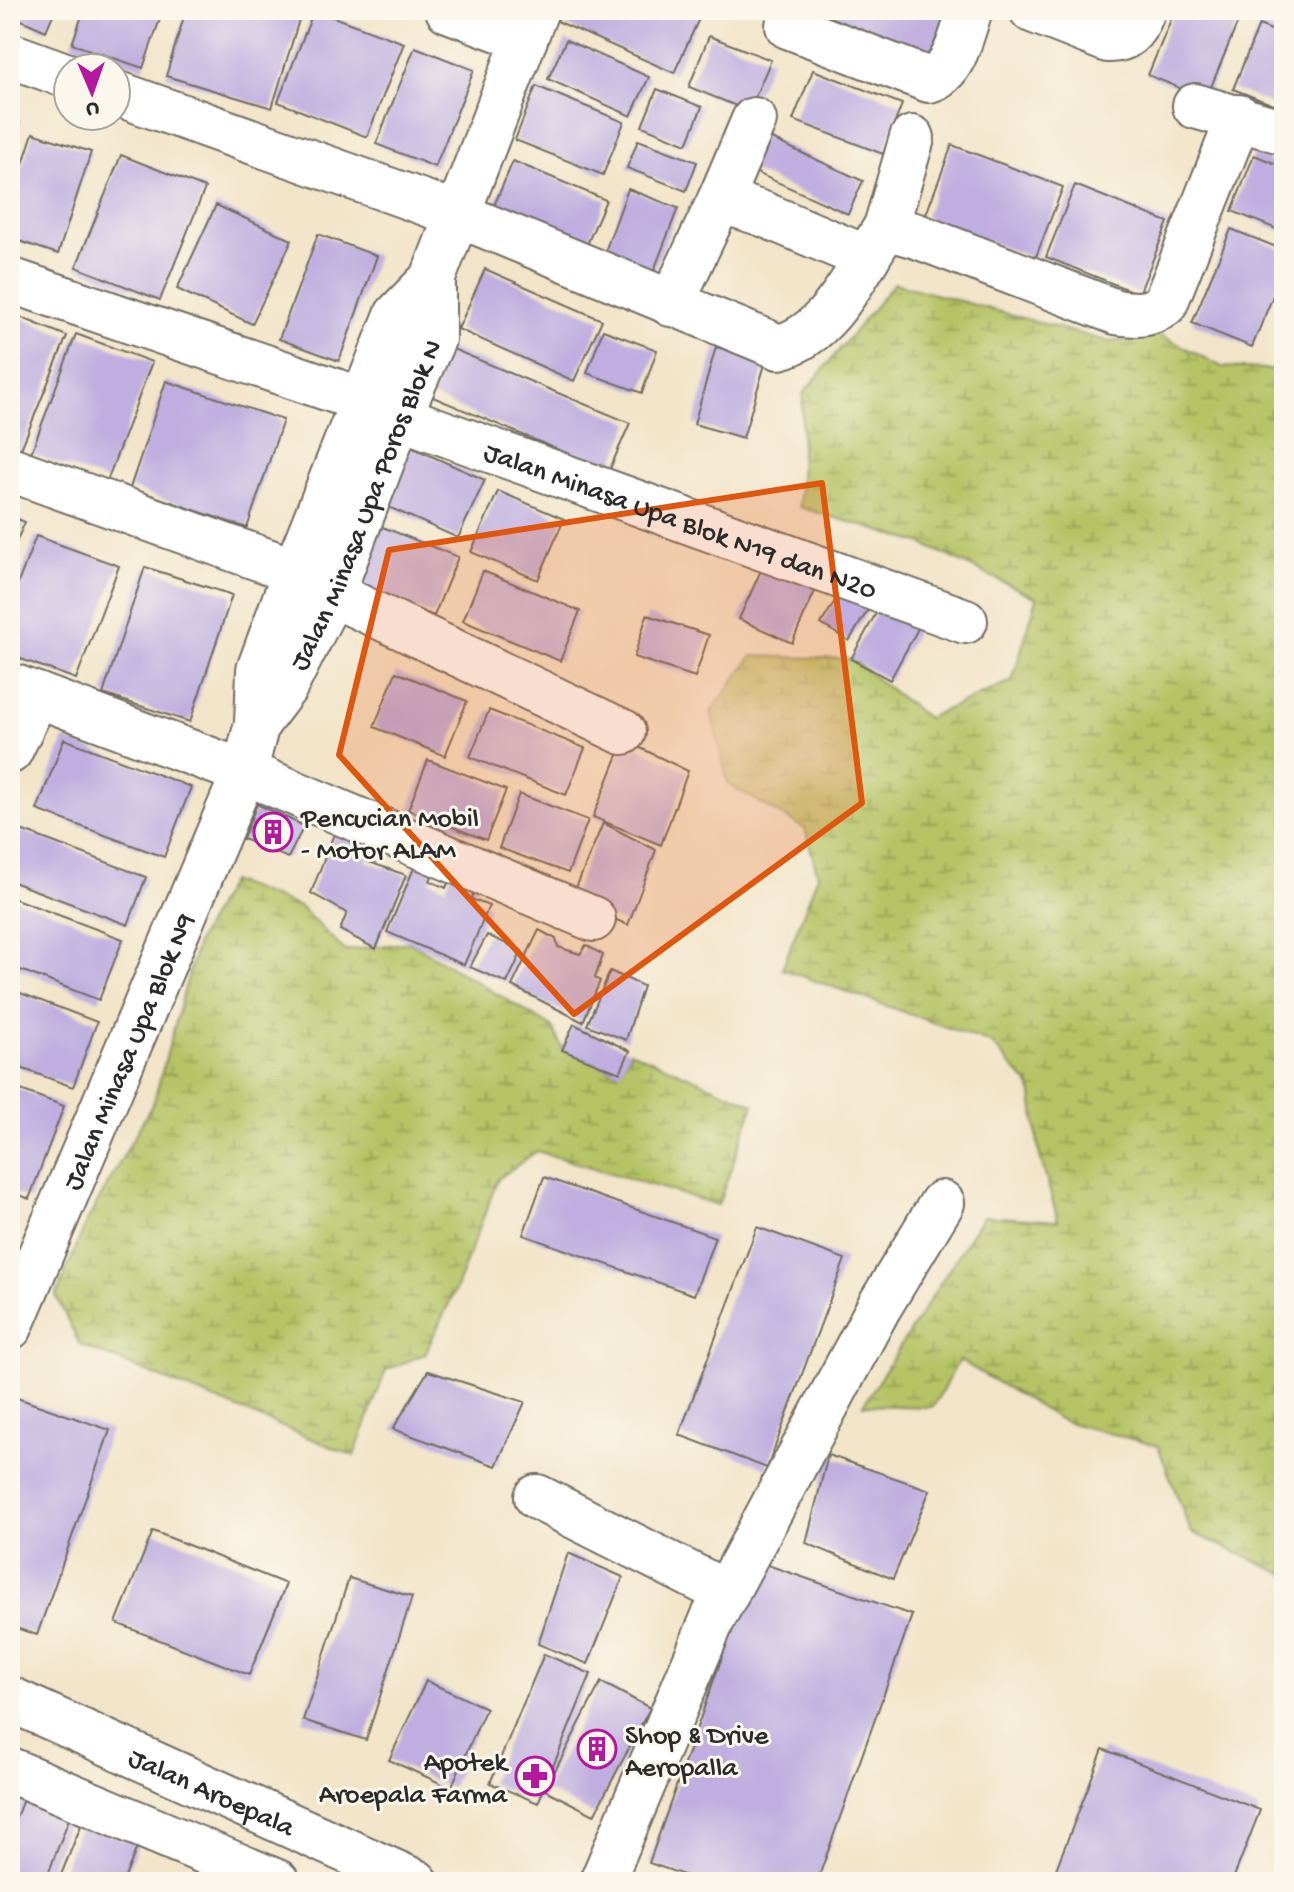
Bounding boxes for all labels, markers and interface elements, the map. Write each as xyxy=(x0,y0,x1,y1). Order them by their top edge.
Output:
north arrow xyxy=(52,52,132,132)
text: U xyxy=(85,95,99,121)
street label: Jalan Minasa Upa Poros Blok N xyxy=(284,336,452,677)
street label: Jalan Minasa Upa Blok N19 dan N20 xyxy=(479,437,881,609)
place label: Pencucian Mobil - Motor ALAM xyxy=(300,804,479,869)
building icon: Pencucian Mobil - Motor ALAM xyxy=(252,811,294,853)
street label: Jalan Minasa Upa Blok N9 xyxy=(58,909,204,1196)
place label: Shop & Drive Aeropalla xyxy=(625,1721,769,1786)
building icon: Shop & Drive Aeropalla xyxy=(576,1728,618,1770)
street label: Jalan Aroepala xyxy=(122,1743,300,1847)
place label: Apotek Aroepala Farma xyxy=(319,1748,510,1813)
pharmacy icon: Apotek Aroepala Farma xyxy=(514,1755,556,1797)

